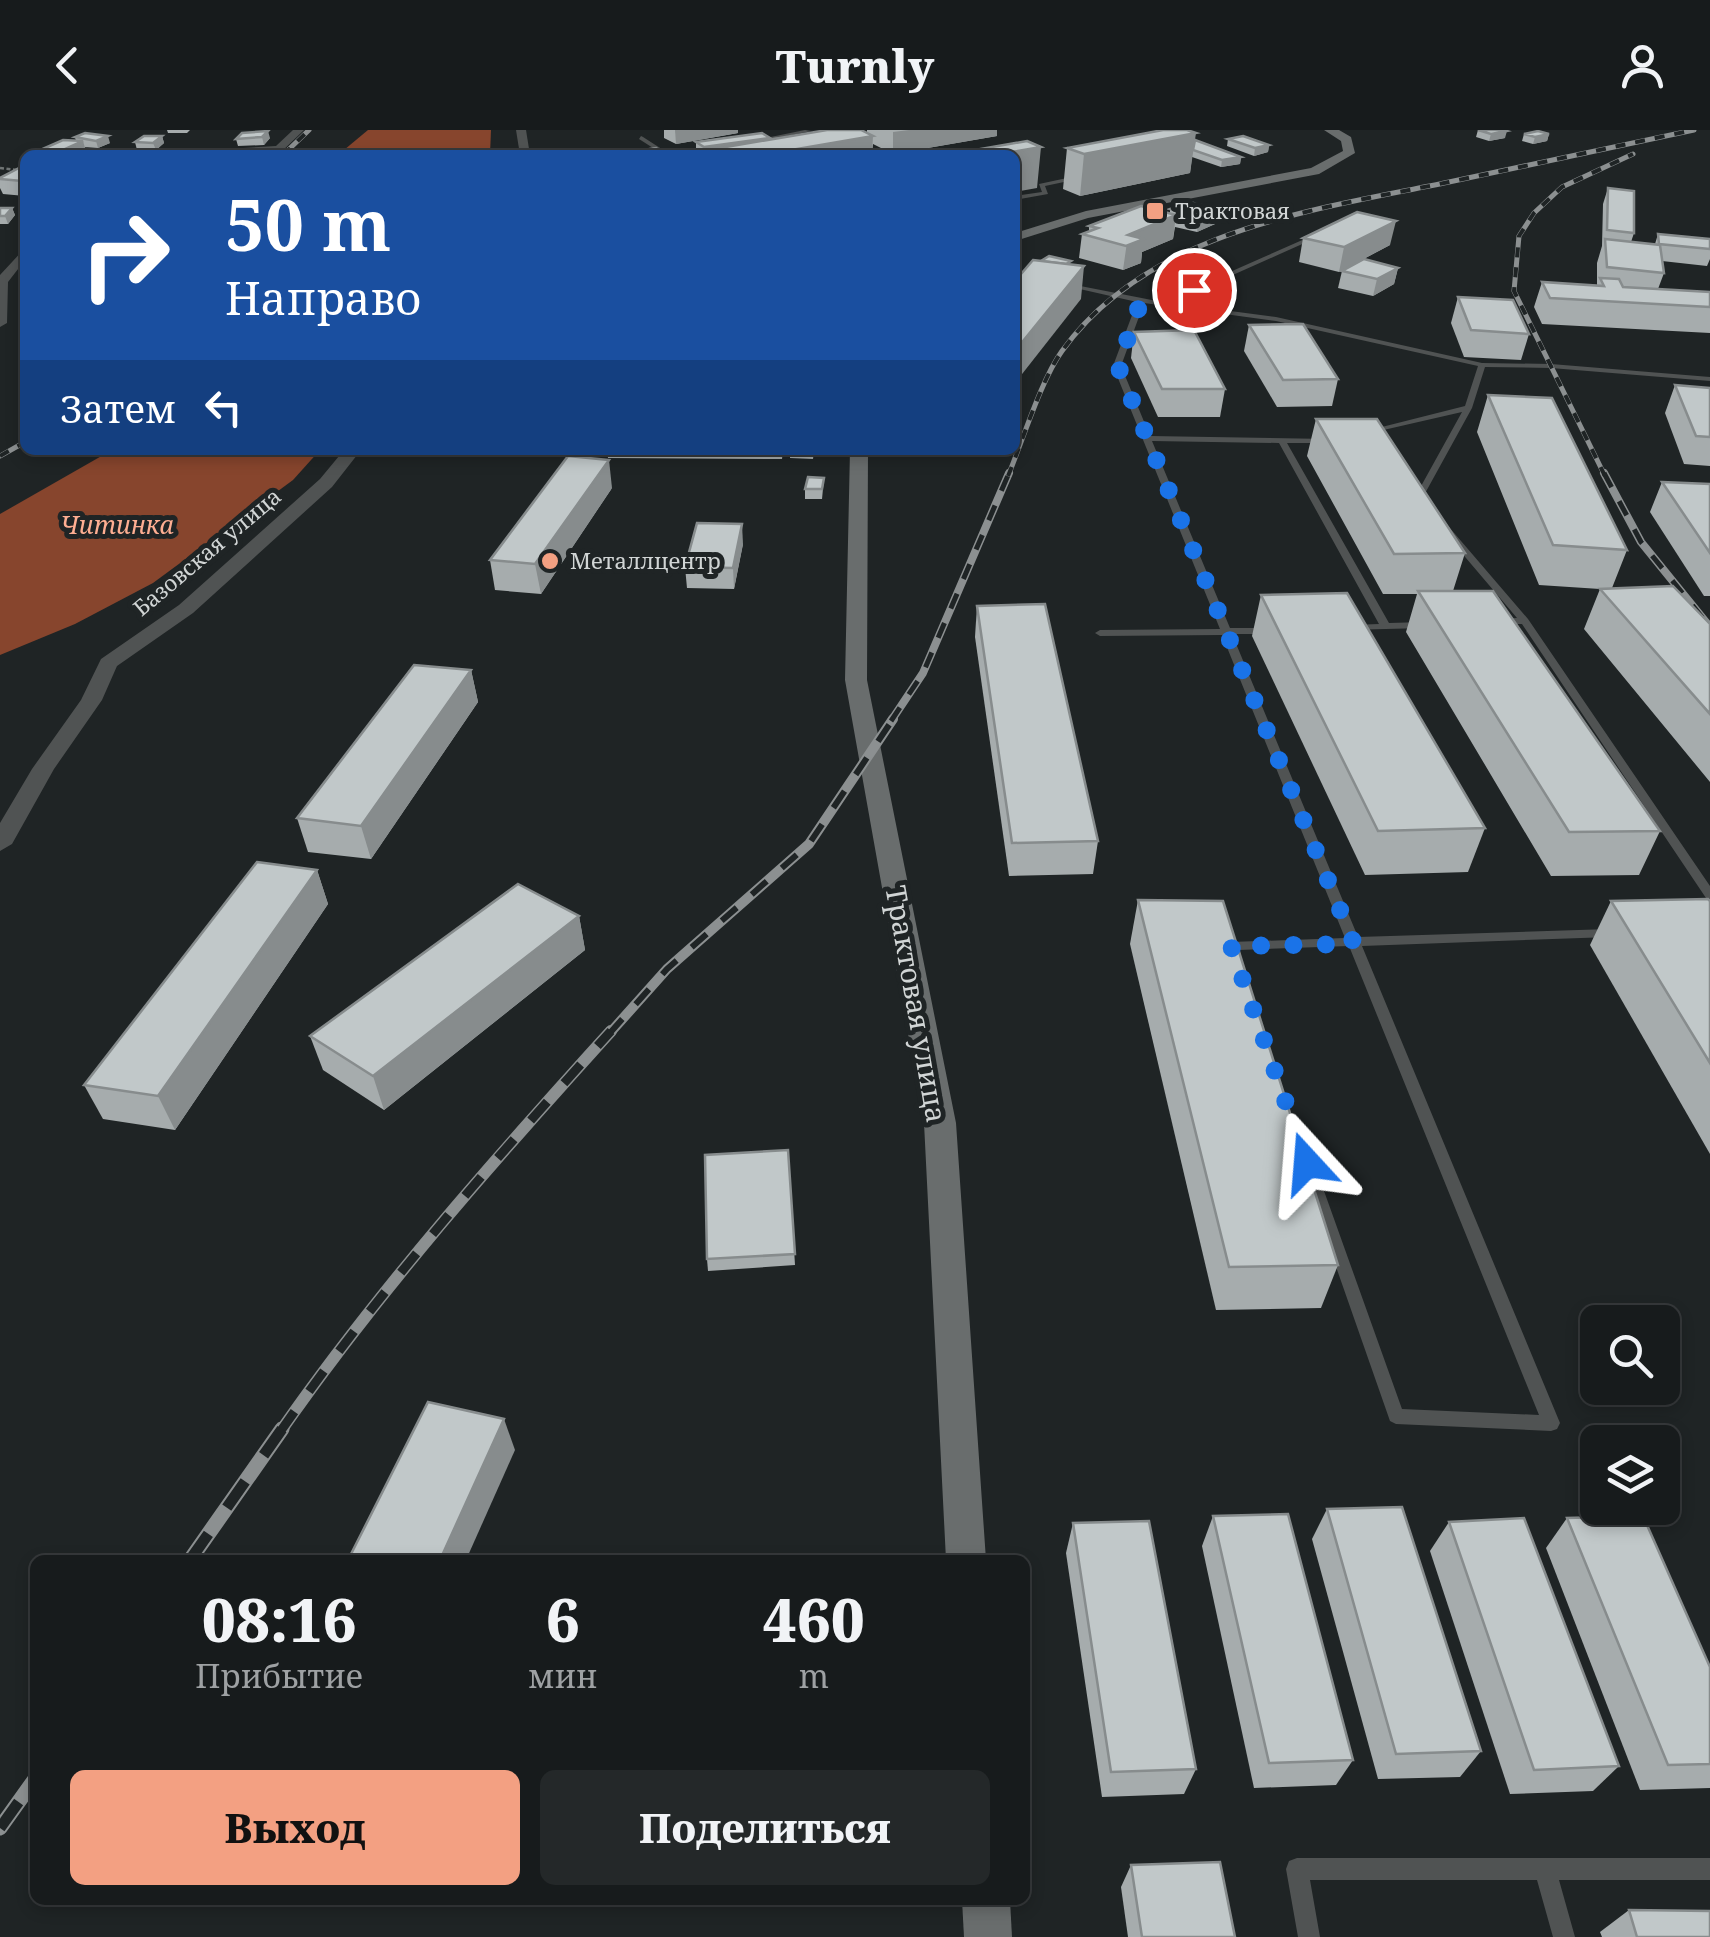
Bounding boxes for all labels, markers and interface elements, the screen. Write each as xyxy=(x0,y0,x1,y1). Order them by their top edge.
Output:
text: Turnly xyxy=(776,35,934,96)
icon: back xyxy=(40,38,95,93)
icon: person xyxy=(1615,38,1670,93)
text: 50 m xyxy=(225,176,391,272)
icon: right xyxy=(60,190,190,320)
place label: Трактовая xyxy=(1175,195,1290,225)
marker: Трактовая xyxy=(1144,200,1166,222)
pin xyxy=(1152,248,1237,333)
icon: arrive xyxy=(1167,263,1222,318)
text: Направо xyxy=(225,267,421,328)
icon: left xyxy=(196,380,251,435)
text: Затем xyxy=(60,382,176,434)
street label: Базовская улица xyxy=(126,481,287,622)
water label: Читинка xyxy=(60,507,174,541)
place label: Металлцентр xyxy=(570,545,721,575)
marker: Металлцентр xyxy=(539,550,561,572)
street label: Трактовая улица xyxy=(877,882,957,1125)
position arrow xyxy=(1255,1111,1359,1215)
map controls xyxy=(1580,1305,1680,1525)
button: search xyxy=(1580,1305,1680,1405)
button: layers xyxy=(1580,1425,1680,1525)
text: 08:16 xyxy=(202,1578,356,1660)
text: 6 xyxy=(546,1578,580,1660)
text: 460 xyxy=(763,1578,865,1660)
text: Прибытие xyxy=(195,1654,363,1697)
text: мин xyxy=(528,1654,598,1697)
text: m xyxy=(799,1654,829,1697)
button: Выход xyxy=(70,1770,520,1885)
button: Поделиться xyxy=(540,1770,990,1885)

